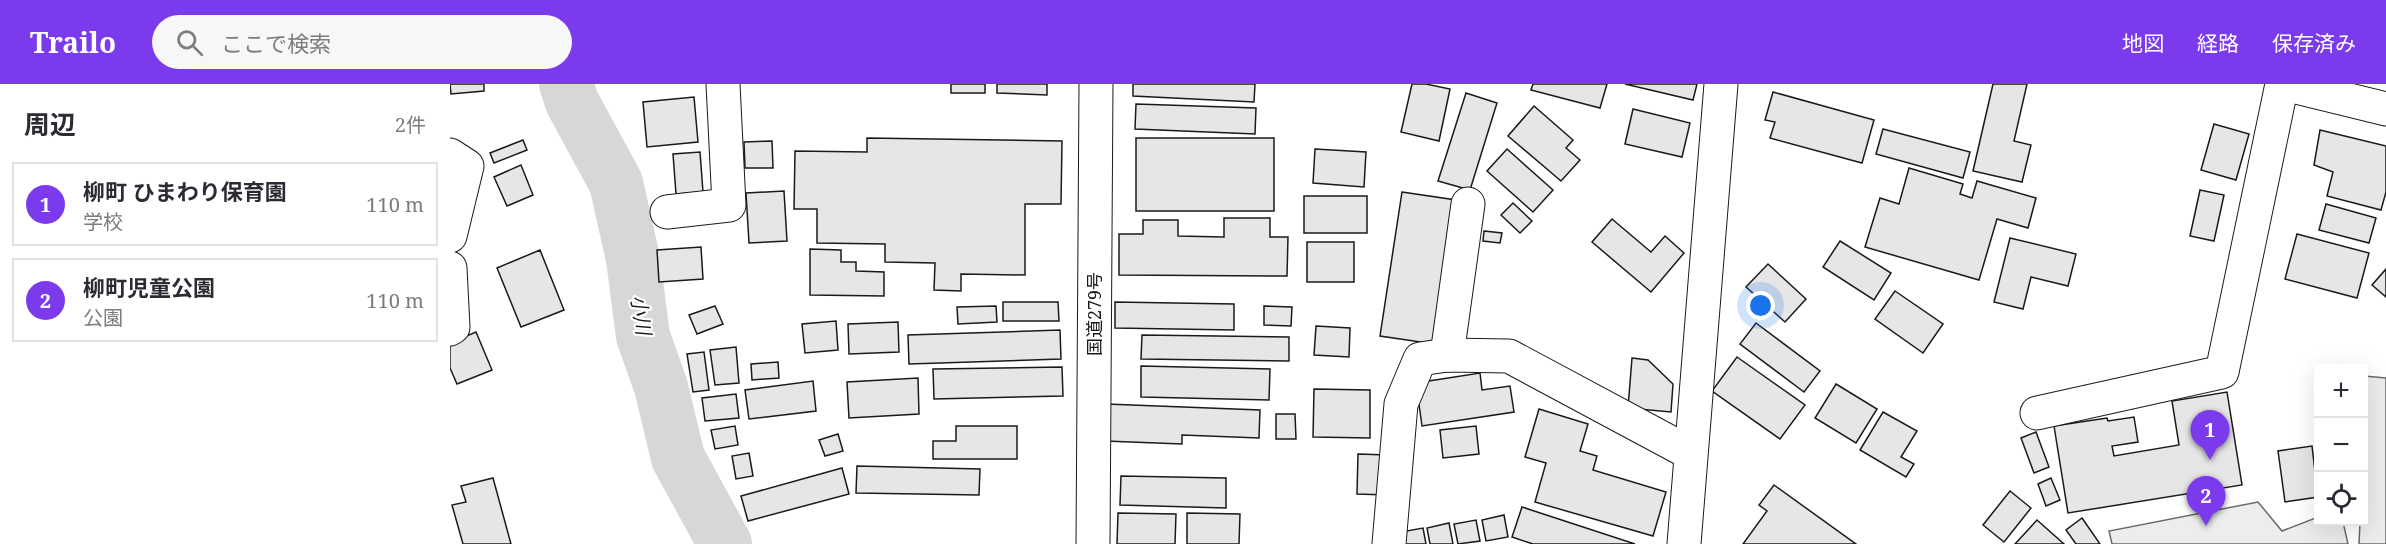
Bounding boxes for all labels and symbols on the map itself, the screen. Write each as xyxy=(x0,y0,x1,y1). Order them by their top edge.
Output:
street label: 国道279号 xyxy=(1082,272,1106,356)
your location xyxy=(1746,291,1775,320)
water label: 小川 xyxy=(625,293,658,339)
pin: 1 xyxy=(2190,410,2230,460)
pin: 2 xyxy=(2186,476,2226,526)

